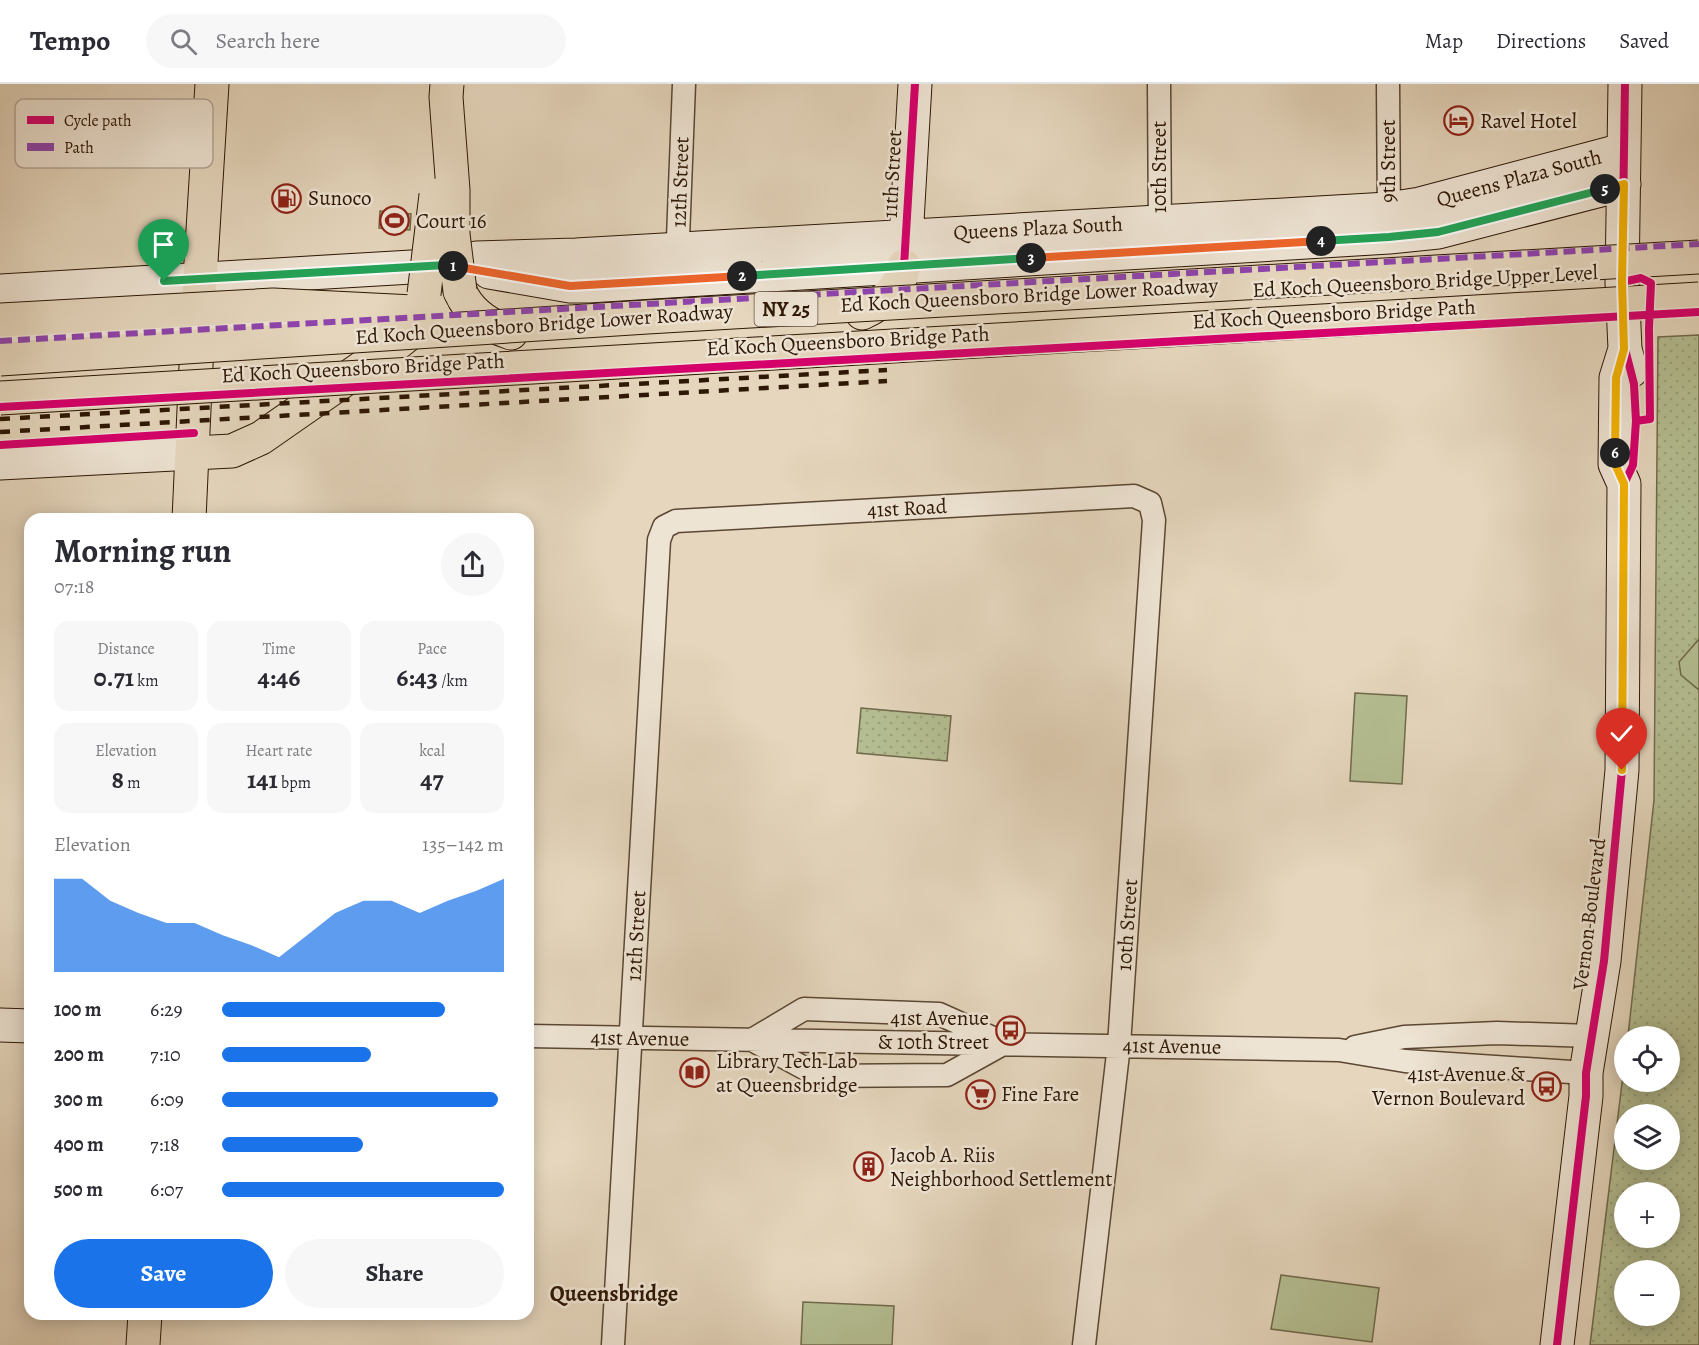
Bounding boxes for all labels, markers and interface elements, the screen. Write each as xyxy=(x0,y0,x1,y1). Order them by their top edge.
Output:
search box xyxy=(146,14,566,68)
text: Tempo xyxy=(30,22,110,60)
icon: search xyxy=(167,25,200,58)
text: Search here xyxy=(215,26,320,56)
text: Map xyxy=(1425,27,1463,55)
text: Directions xyxy=(1496,27,1586,55)
text: Saved xyxy=(1619,27,1669,55)
legend xyxy=(15,99,213,168)
hotel icon: Ravel Hotel xyxy=(1443,105,1475,137)
place label: Ravel Hotel xyxy=(1480,107,1577,135)
text: Cycle path xyxy=(64,110,132,132)
street label: 9th Street xyxy=(1374,119,1402,203)
street label: 10th Street xyxy=(1145,121,1173,213)
street label: 11th Street xyxy=(876,129,908,219)
street label: 12th Street xyxy=(664,136,696,228)
text: Path xyxy=(64,137,94,159)
street label: Queens Plaza South xyxy=(1433,143,1605,213)
pin: 5 xyxy=(1590,174,1620,204)
text: 5 xyxy=(1602,178,1608,200)
fuel station icon: Sunoco xyxy=(271,182,303,214)
place label: Sunoco xyxy=(308,184,372,212)
sports icon: Court 16 xyxy=(379,205,411,237)
place label: Court 16 xyxy=(416,207,487,235)
street label: Queens Plaza South xyxy=(953,210,1123,246)
pin xyxy=(138,219,189,281)
pin: 4 xyxy=(1306,226,1336,256)
icon: arrive xyxy=(147,228,180,261)
text: 4 xyxy=(1317,230,1325,252)
pin: 3 xyxy=(1016,243,1046,273)
text: 3 xyxy=(1028,247,1034,269)
pin: 1 xyxy=(438,251,468,281)
text: 1 xyxy=(450,255,456,277)
street label: Ed Koch Queensboro Bridge Upper Level xyxy=(1252,258,1598,304)
pin: 2 xyxy=(727,261,757,291)
text: 2 xyxy=(738,265,746,287)
street label: Ed Koch Queensboro Bridge Lower Roadway xyxy=(839,271,1219,319)
road number: NY 25 xyxy=(754,292,818,326)
street label: Ed Koch Queensboro Bridge Path xyxy=(1192,293,1476,335)
street label: Ed Koch Queensboro Bridge Lower Roadway xyxy=(354,297,734,351)
street label: Ed Koch Queensboro Bridge Path xyxy=(706,320,990,362)
street label: Ed Koch Queensboro Bridge Path xyxy=(221,347,505,389)
pin: 6 xyxy=(1600,438,1630,468)
text: 6 xyxy=(1611,442,1619,464)
street label: 41st Road xyxy=(866,492,948,524)
text: Morning run xyxy=(54,528,231,573)
button: share xyxy=(441,533,504,596)
text: 07:18 xyxy=(54,573,94,600)
text: Distance xyxy=(97,638,155,660)
text: Time xyxy=(262,638,296,660)
text: Pace xyxy=(417,638,447,660)
text: 0.71 xyxy=(93,660,134,695)
text: 4:46 xyxy=(258,660,300,695)
text: 6:43 xyxy=(396,660,438,695)
text: km xyxy=(134,670,159,692)
text: /km xyxy=(438,670,468,692)
pin xyxy=(1596,708,1647,770)
icon: check xyxy=(1605,717,1638,750)
text: Elevation xyxy=(95,740,157,762)
text: Heart rate xyxy=(246,740,312,762)
text: kcal xyxy=(419,740,445,762)
text: 8 xyxy=(112,762,124,797)
text: 141 xyxy=(247,762,278,797)
text: 47 xyxy=(420,762,444,797)
text: m xyxy=(124,772,140,794)
text: bpm xyxy=(278,772,311,794)
text: Elevation xyxy=(54,831,131,858)
text: 135–142 m xyxy=(422,831,504,858)
street label: Vernon Boulevard xyxy=(1566,836,1612,993)
street label: 10th Street xyxy=(1110,878,1144,972)
street label: 12th Street xyxy=(620,890,652,982)
text: 100 m xyxy=(54,996,102,1023)
text: 6:29 xyxy=(150,996,183,1023)
place label: 41st Avenue & 10th Street xyxy=(878,1004,989,1056)
bus stop icon: 41st Avenue & 10th Street xyxy=(994,1014,1026,1046)
street label: 41st Avenue xyxy=(590,1023,690,1053)
map controls xyxy=(1614,1026,1680,1326)
button: locate xyxy=(1614,1026,1680,1092)
street label: 41st Avenue xyxy=(1122,1031,1222,1061)
text: 200 m xyxy=(54,1041,104,1068)
text: 7:10 xyxy=(150,1041,181,1068)
place label: Library Tech Lab at Queensbridge xyxy=(716,1047,858,1099)
library icon: Library Tech Lab at Queensbridge xyxy=(679,1057,711,1089)
place label: 41st Avenue & Vernon Boulevard xyxy=(1371,1060,1526,1112)
bus stop icon: 41st Avenue & Vernon Boulevard xyxy=(1530,1070,1562,1102)
supermarket icon: Fine Fare xyxy=(964,1078,996,1110)
place label: Fine Fare xyxy=(1001,1080,1079,1108)
text: 300 m xyxy=(54,1086,103,1113)
text: 6:09 xyxy=(150,1086,184,1113)
button: layers xyxy=(1614,1104,1680,1170)
text: 400 m xyxy=(54,1131,104,1158)
text: 7:18 xyxy=(150,1131,180,1158)
place label: Jacob A. Riis Neighborhood Settlement xyxy=(890,1141,1112,1193)
building icon: Jacob A. Riis Neighborhood Settlement xyxy=(853,1151,885,1183)
text: 500 m xyxy=(54,1176,103,1203)
text: 6:07 xyxy=(150,1176,183,1203)
button: + xyxy=(1614,1182,1680,1248)
button: Save xyxy=(54,1239,273,1308)
button: Share xyxy=(285,1239,504,1308)
button: − xyxy=(1614,1260,1680,1326)
district label: Queensbridge xyxy=(550,1279,678,1309)

